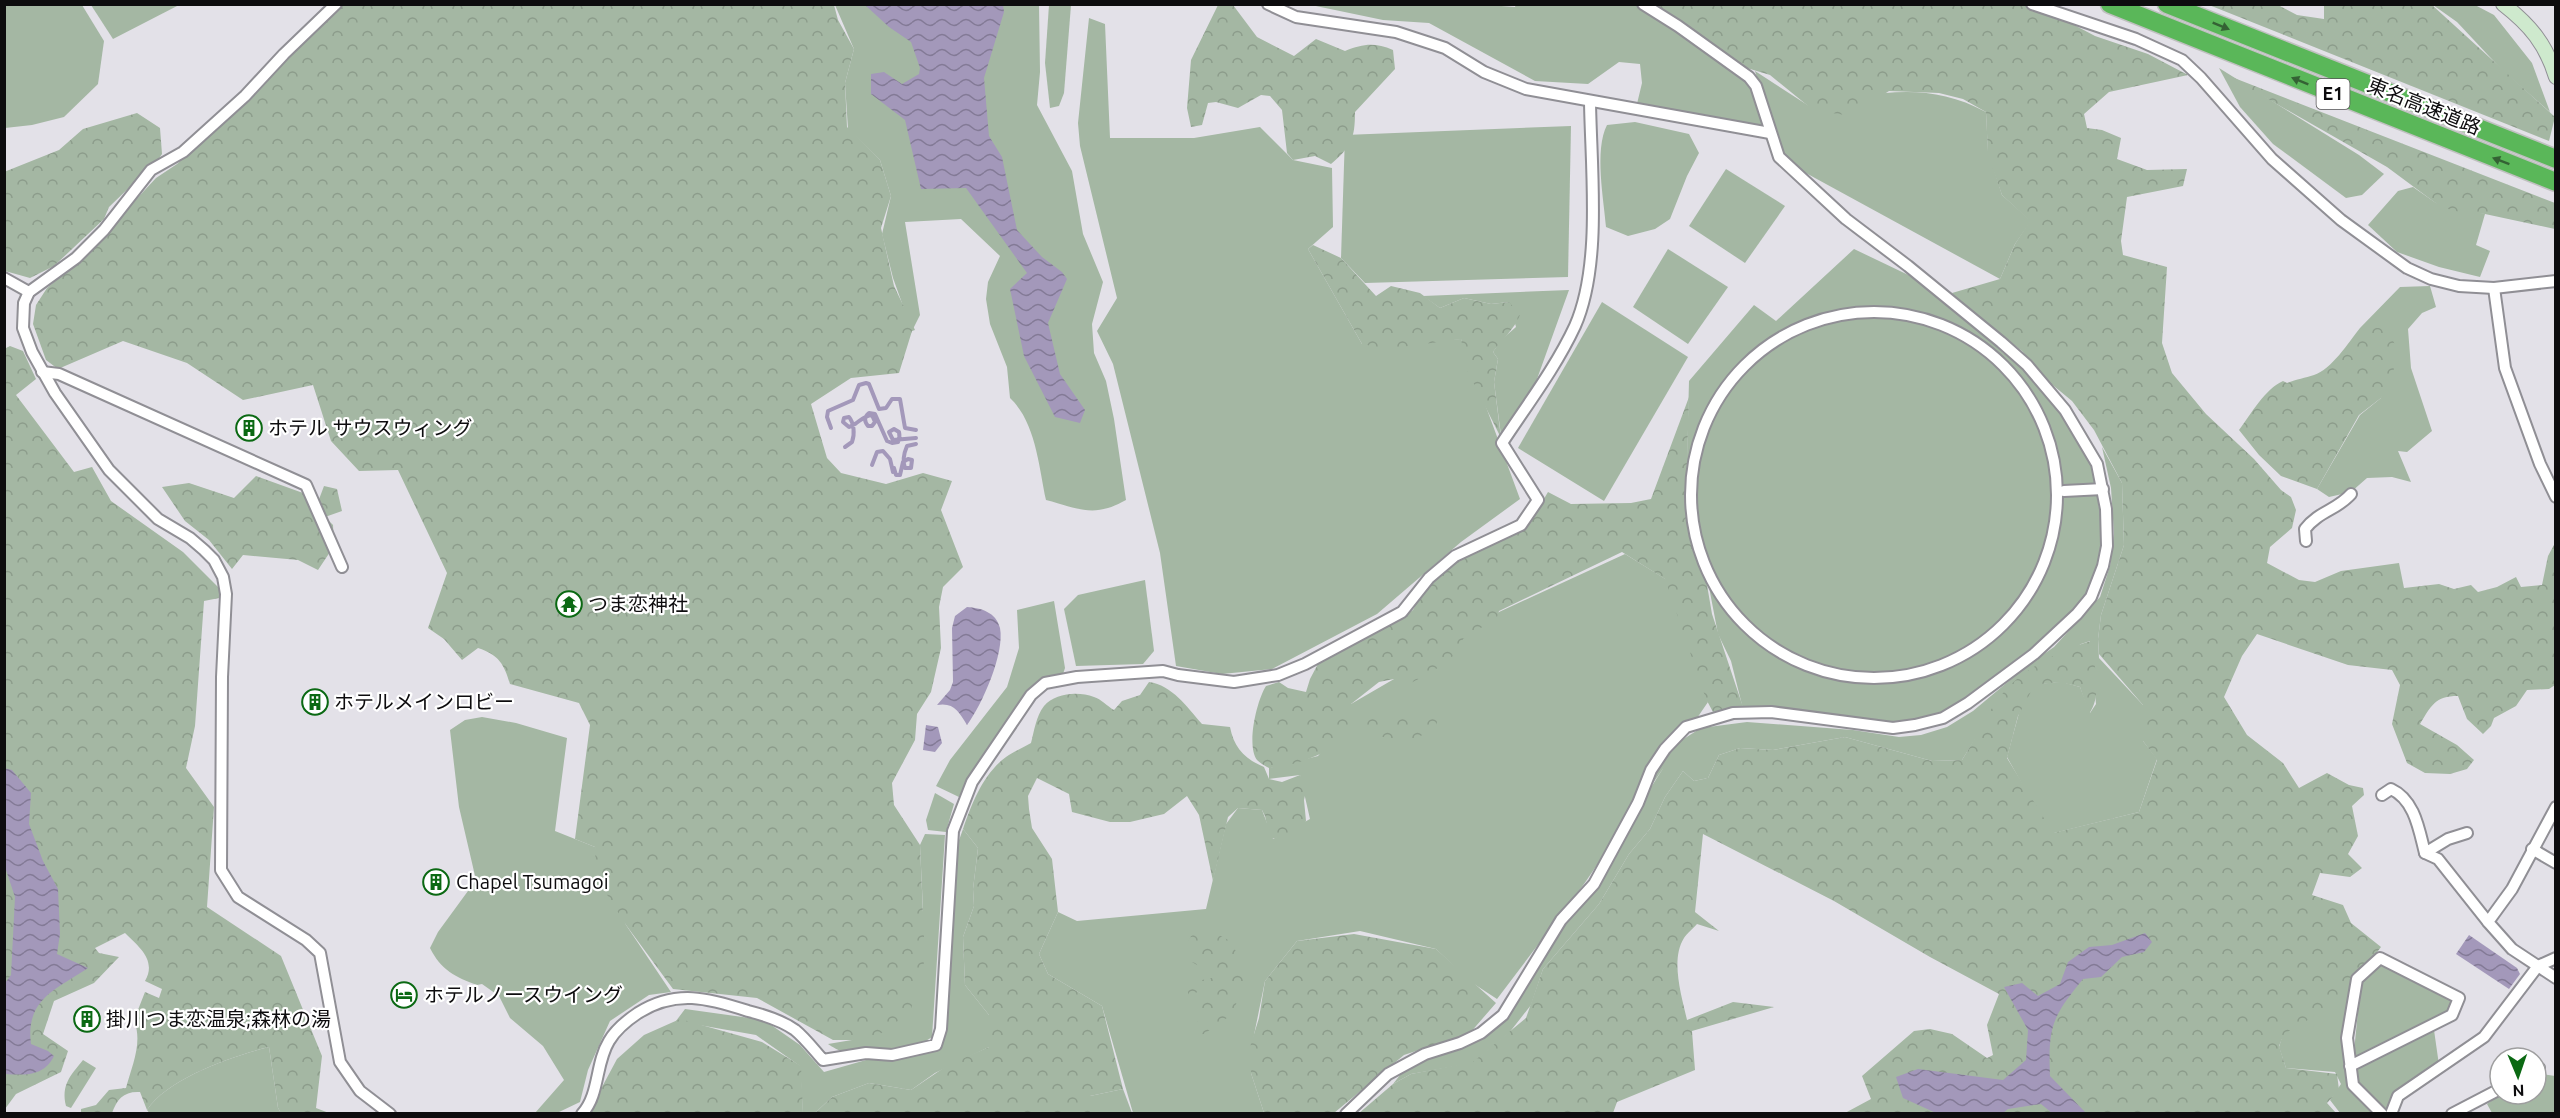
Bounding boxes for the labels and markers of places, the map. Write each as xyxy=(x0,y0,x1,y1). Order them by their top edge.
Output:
building icon: ホテル サウスウィング xyxy=(234,413,264,443)
place label: ホテル サウスウィング xyxy=(268,416,473,439)
temple icon: つま恋神社 xyxy=(554,589,584,619)
place label: つま恋神社 xyxy=(588,592,688,615)
building icon: ホテルメインロビー xyxy=(300,687,330,717)
place label: ホテルメインロビー xyxy=(334,690,514,713)
building icon: Chapel Tsumagoi xyxy=(421,867,451,897)
place label: Chapel Tsumagoi xyxy=(456,870,609,893)
hotel icon: ホテルノースウイング xyxy=(389,980,419,1010)
place label: ホテルノースウイング xyxy=(424,983,623,1006)
building icon: 掛川つま恋温泉;森林の湯 xyxy=(72,1004,102,1034)
place label: 掛川つま恋温泉;森林の湯 xyxy=(106,1007,331,1030)

